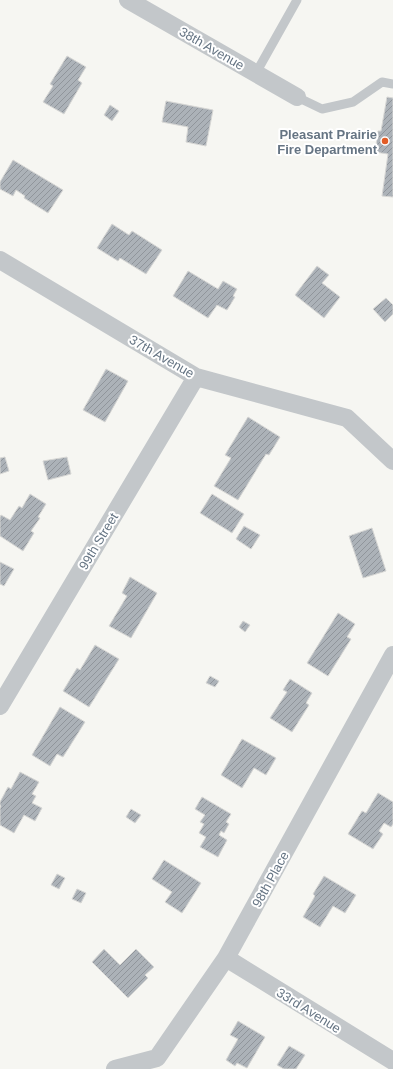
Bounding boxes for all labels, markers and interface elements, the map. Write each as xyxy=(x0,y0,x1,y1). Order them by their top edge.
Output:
street label: 38th Avenue xyxy=(177,24,247,73)
place label: Pleasant Prairie Fire Department xyxy=(277,127,378,157)
marker: Pleasant Prairie Fire Department xyxy=(380,136,390,146)
street label: 37th Avenue xyxy=(127,332,197,381)
street label: 99th Street xyxy=(76,510,121,572)
street label: 98th Place xyxy=(249,849,292,910)
street label: 33rd Avenue xyxy=(274,985,344,1036)

